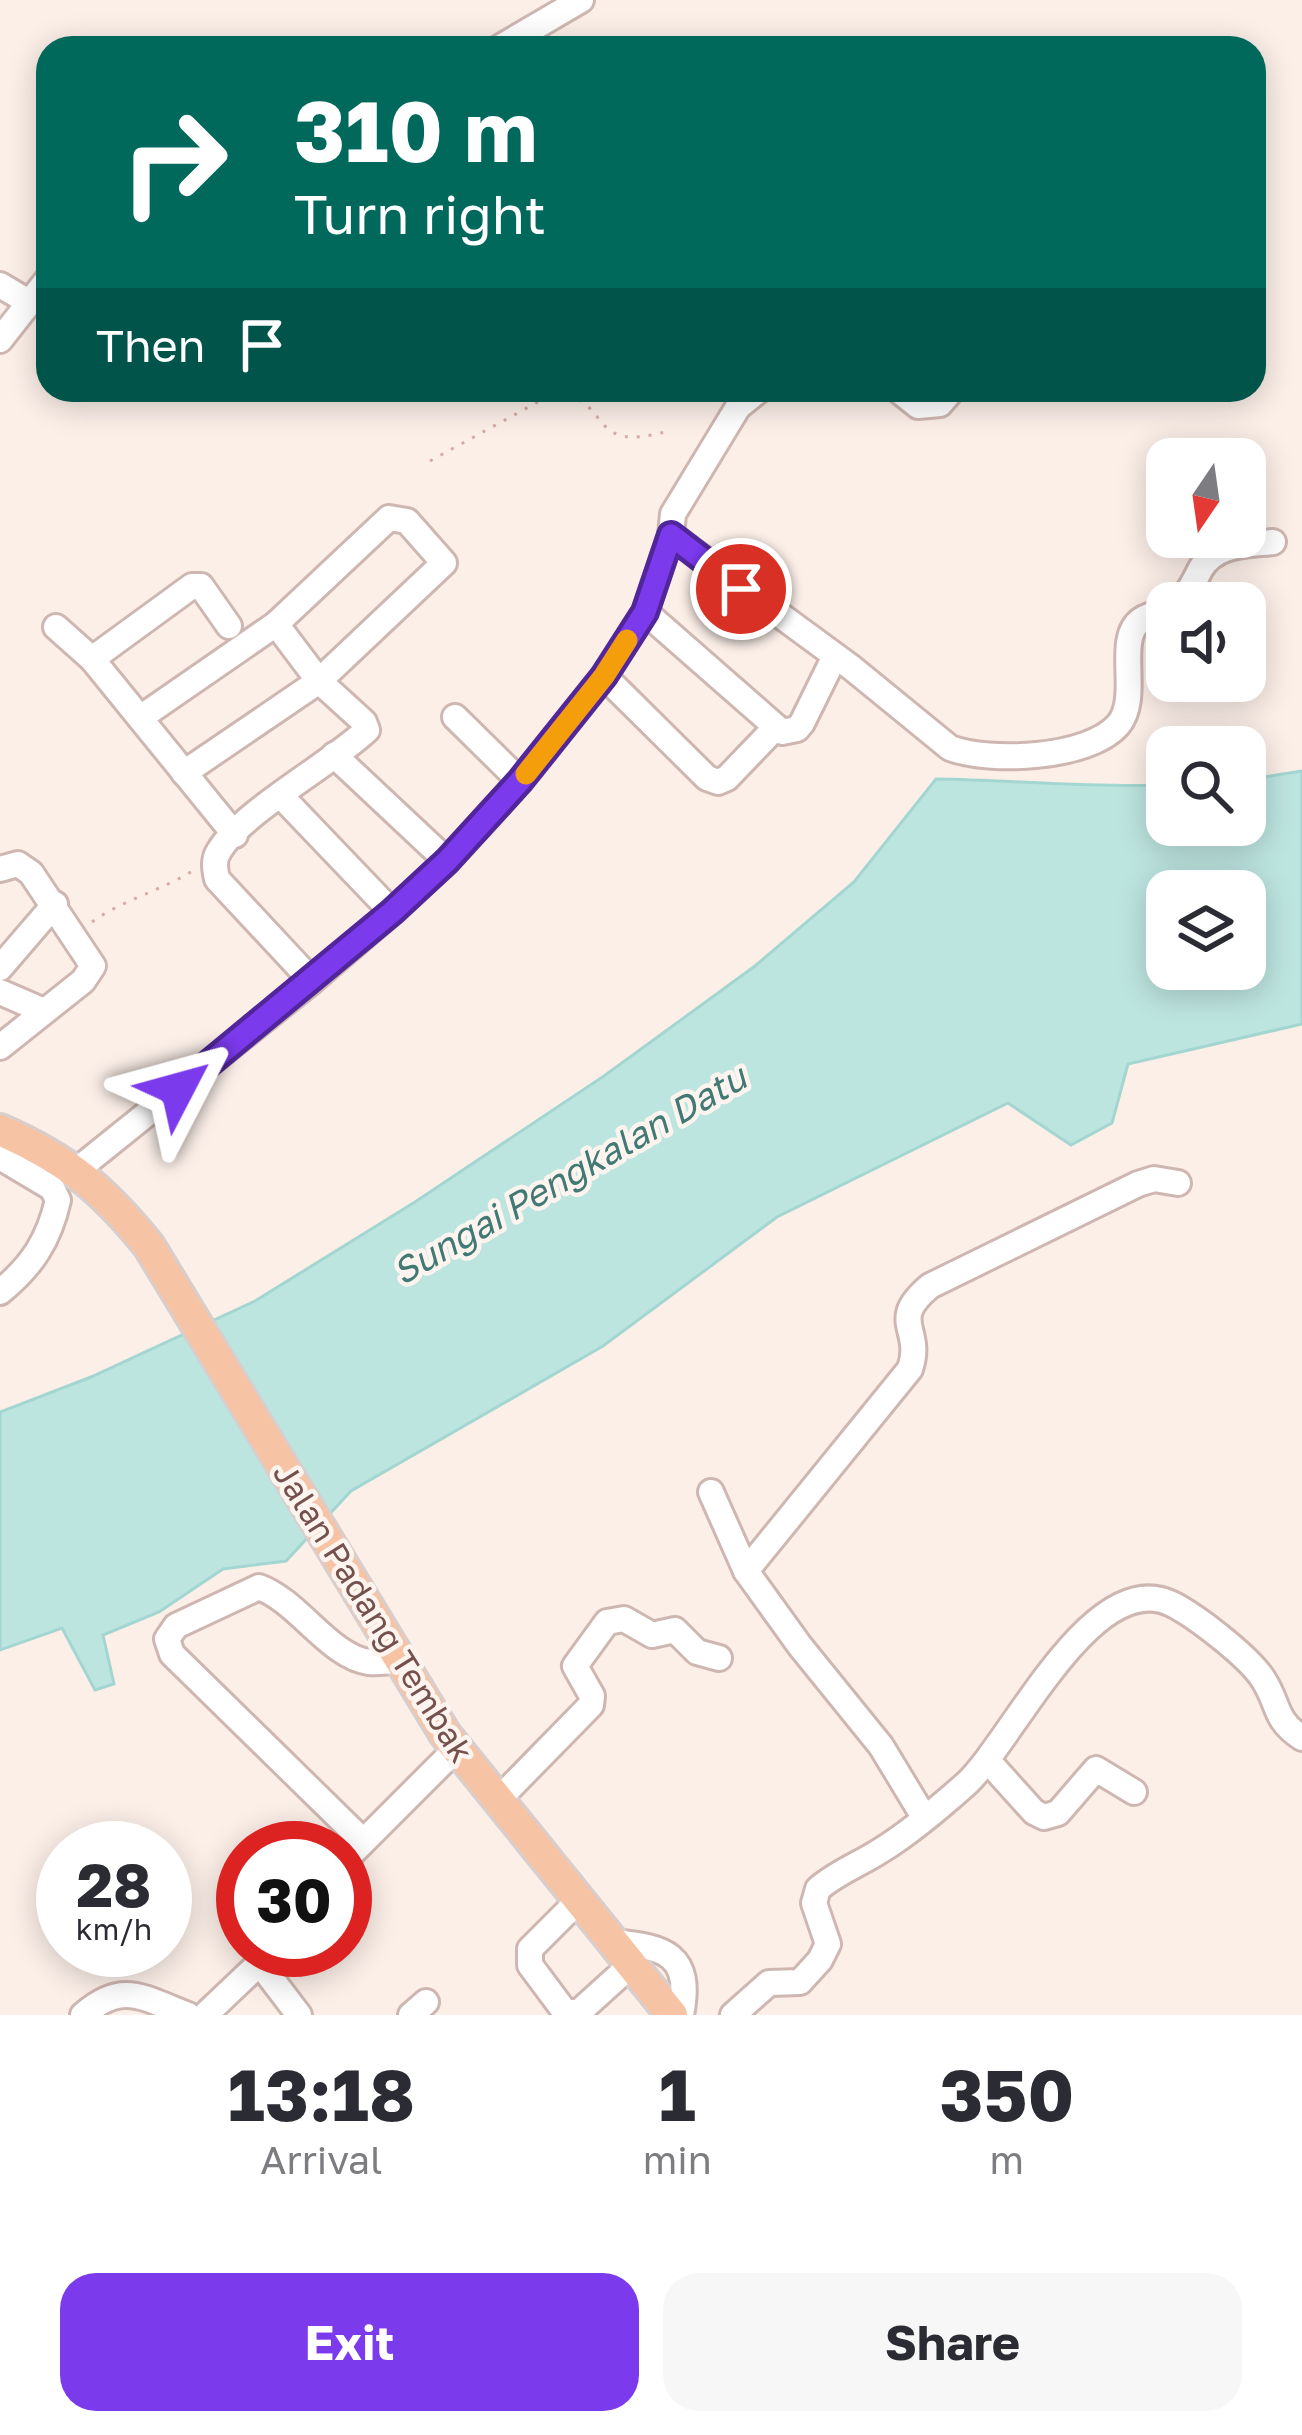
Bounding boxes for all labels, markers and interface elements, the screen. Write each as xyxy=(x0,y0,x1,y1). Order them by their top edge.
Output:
text: 310 m xyxy=(294,80,538,180)
icon: right xyxy=(96,84,252,240)
text: Turn right xyxy=(294,181,546,246)
icon: arrive xyxy=(229,312,295,378)
text: Then xyxy=(96,318,205,372)
north arrow xyxy=(1146,438,1266,558)
map controls xyxy=(1146,438,1266,990)
pin xyxy=(690,538,792,640)
icon: arrive xyxy=(708,556,774,622)
button: sound xyxy=(1146,582,1266,702)
button: search xyxy=(1146,726,1266,846)
button: layers xyxy=(1146,870,1266,990)
position arrow xyxy=(115,1026,241,1152)
water label: Sungai Pengkalan Datu xyxy=(385,1054,755,1293)
street label: Jalan Padang Tembak xyxy=(266,1455,482,1769)
speed limit sign: 30 xyxy=(216,1821,372,1977)
text: 28 xyxy=(76,1848,151,1920)
text: km/h xyxy=(76,1911,152,1947)
text: 13:18 xyxy=(228,2050,415,2137)
text: 1 xyxy=(659,2050,696,2137)
text: 350 xyxy=(940,2050,1074,2137)
text: Arrival xyxy=(260,2136,382,2183)
text: min xyxy=(643,2136,712,2183)
text: m xyxy=(990,2136,1024,2183)
button: Exit xyxy=(60,2273,639,2411)
button: Share xyxy=(663,2273,1242,2411)

